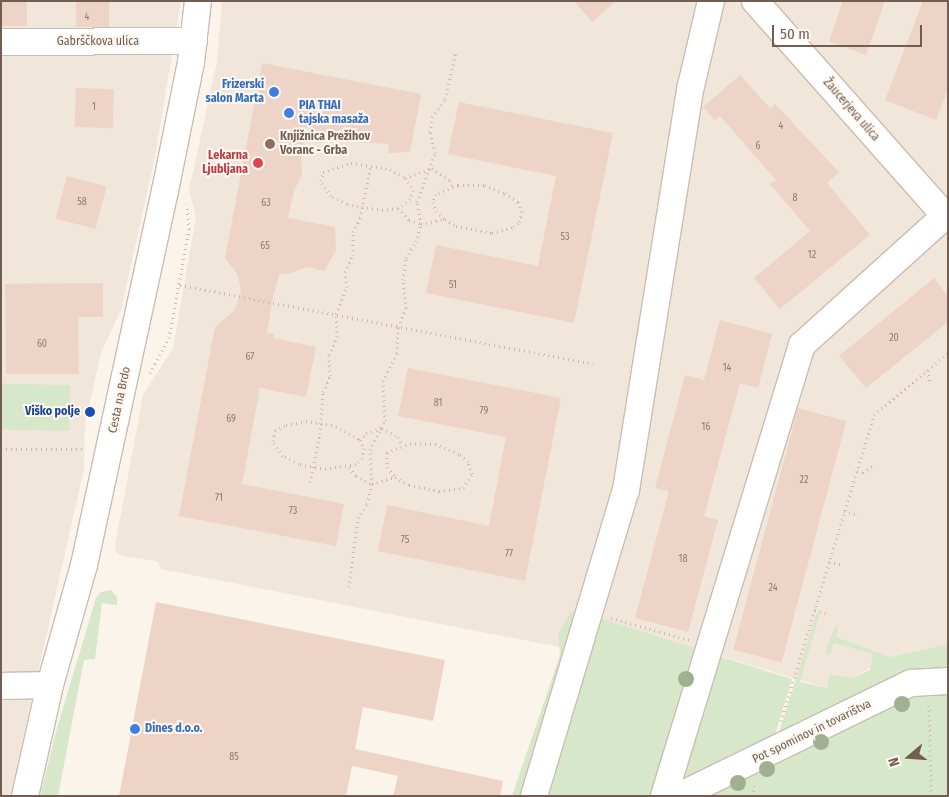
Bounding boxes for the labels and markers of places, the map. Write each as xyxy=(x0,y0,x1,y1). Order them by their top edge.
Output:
place label: Frizerski salon Marta xyxy=(205,78,264,106)
marker: Frizerski salon Marta xyxy=(268,86,280,98)
place label: PIA THAI tajska masaža xyxy=(299,99,369,127)
marker: PIA THAI tajska masaža xyxy=(283,107,295,119)
place label: Knjižnica Prežihov Voranc - Grba xyxy=(280,130,370,158)
marker: Knjižnica Prežihov Voranc - Grba xyxy=(264,138,276,150)
place label: Lekarna Ljubljana xyxy=(202,149,248,177)
marker: Lekarna Ljubljana xyxy=(252,157,264,169)
place label: Viško polje xyxy=(25,405,80,419)
marker: Viško polje xyxy=(84,406,96,418)
place label: Dines d.o.o. xyxy=(145,722,202,736)
marker: Dines d.o.o. xyxy=(129,723,141,735)

